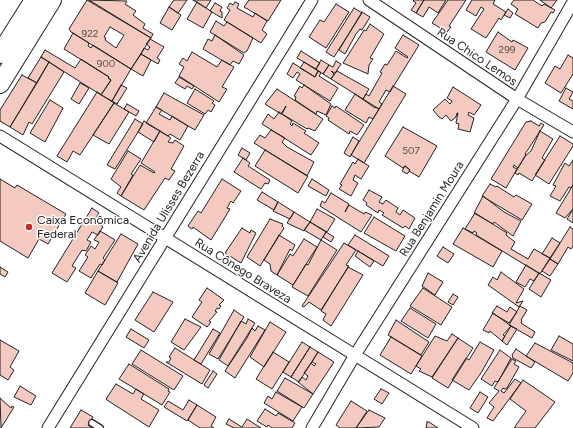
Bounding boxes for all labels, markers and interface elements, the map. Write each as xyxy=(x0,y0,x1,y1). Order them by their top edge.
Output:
street label: Rua Chico Lemos xyxy=(434,25,520,89)
house number: 922 xyxy=(82,28,98,40)
house number: 299 xyxy=(499,44,515,56)
house number: 900 xyxy=(97,58,115,70)
house number: 507 xyxy=(402,145,420,157)
street label: Avenida Ulisses Bezerra xyxy=(130,149,208,265)
street label: Rua Benjamin Moura xyxy=(397,159,467,259)
place label: Caixa Econômica Federal xyxy=(37,213,129,241)
marker: Caixa Econômica Federal xyxy=(24,222,34,232)
street label: Rua Cônego Braveza xyxy=(192,235,294,307)

